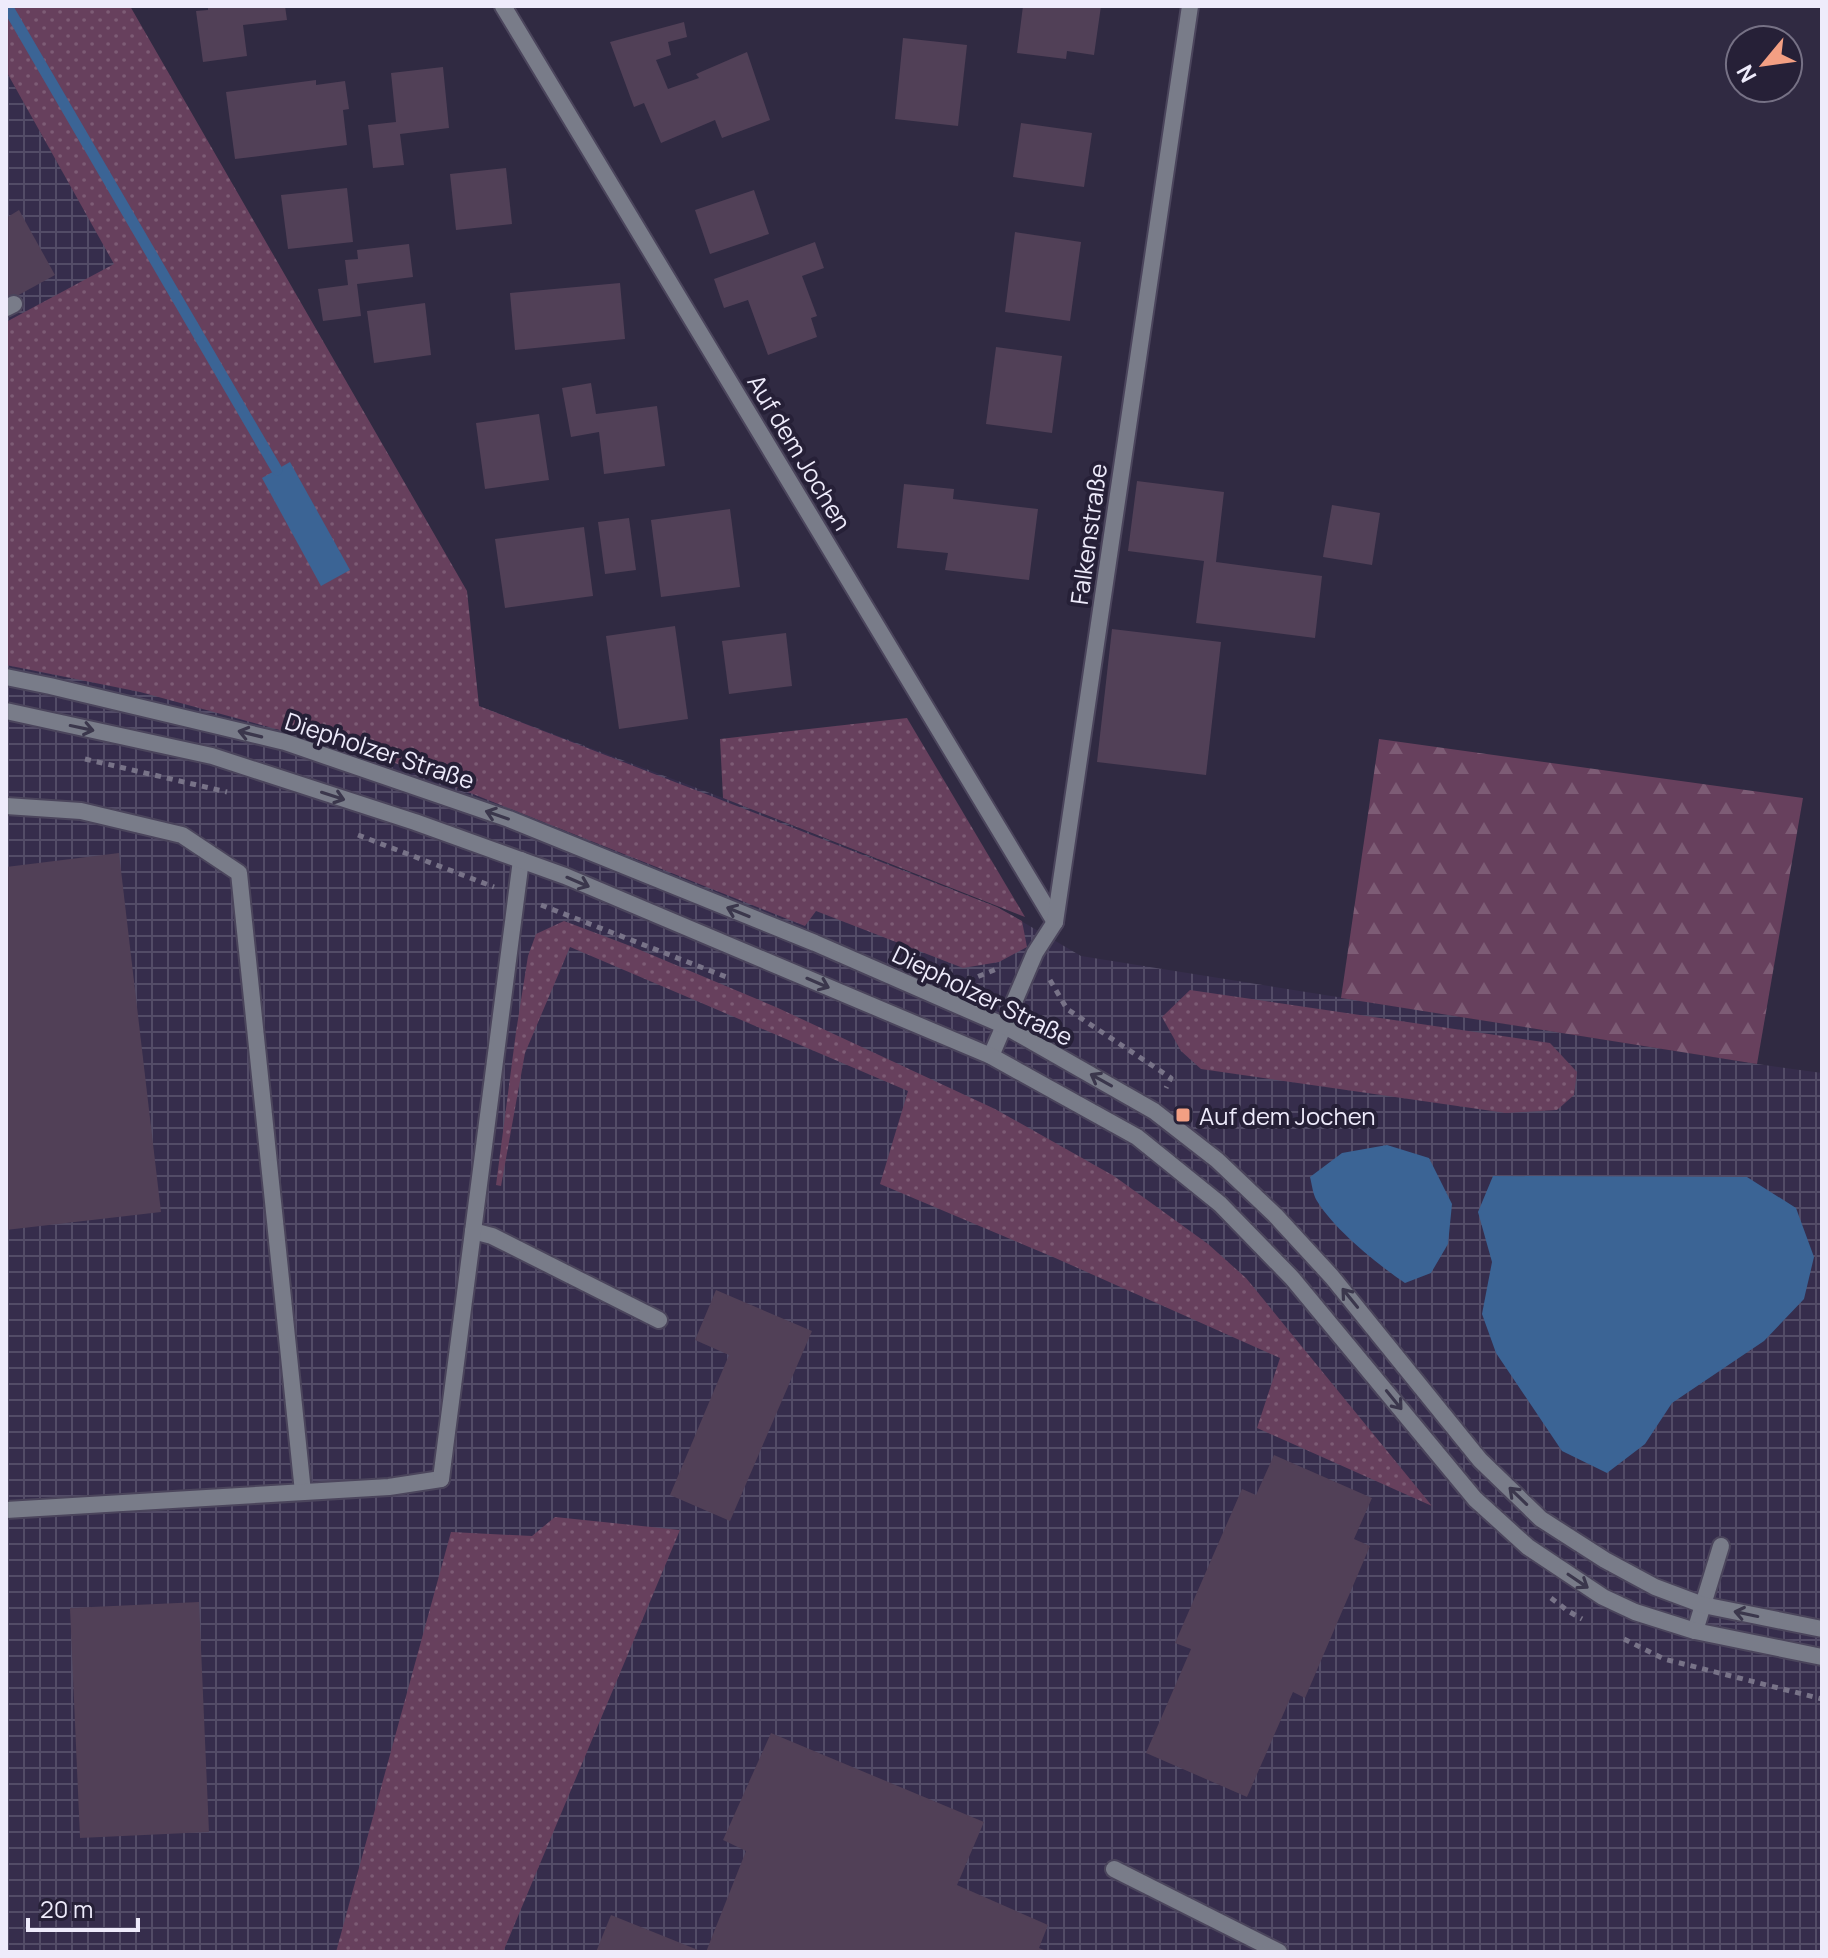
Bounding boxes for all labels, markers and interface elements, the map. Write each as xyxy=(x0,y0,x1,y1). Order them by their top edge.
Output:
north arrow xyxy=(1724,24,1804,104)
text: N xyxy=(1730,60,1763,88)
street label: Auf dem Jochen xyxy=(740,368,860,536)
street label: Falkenstraße xyxy=(1062,461,1114,607)
street label: Diepholzer Straße xyxy=(281,704,479,796)
one-way arrow xyxy=(69,721,94,736)
one-way arrow xyxy=(238,726,264,741)
one-way arrow xyxy=(320,789,345,804)
one-way arrow xyxy=(485,806,510,821)
one-way arrow xyxy=(565,875,590,890)
one-way arrow xyxy=(726,904,751,918)
street label: Diepholzer Straße xyxy=(887,937,1079,1053)
one-way arrow xyxy=(805,976,830,991)
one-way arrow xyxy=(1090,1072,1113,1088)
place label: Auf dem Jochen xyxy=(1199,1099,1376,1132)
marker: Auf dem Jochen xyxy=(1174,1106,1192,1124)
one-way arrow xyxy=(1341,1288,1358,1309)
one-way arrow xyxy=(1385,1389,1403,1410)
one-way arrow xyxy=(1509,1487,1528,1506)
one-way arrow xyxy=(1566,1573,1589,1589)
one-way arrow xyxy=(1733,1605,1759,1620)
scale bar xyxy=(28,1882,138,1932)
text: 20 m xyxy=(40,1892,93,1925)

